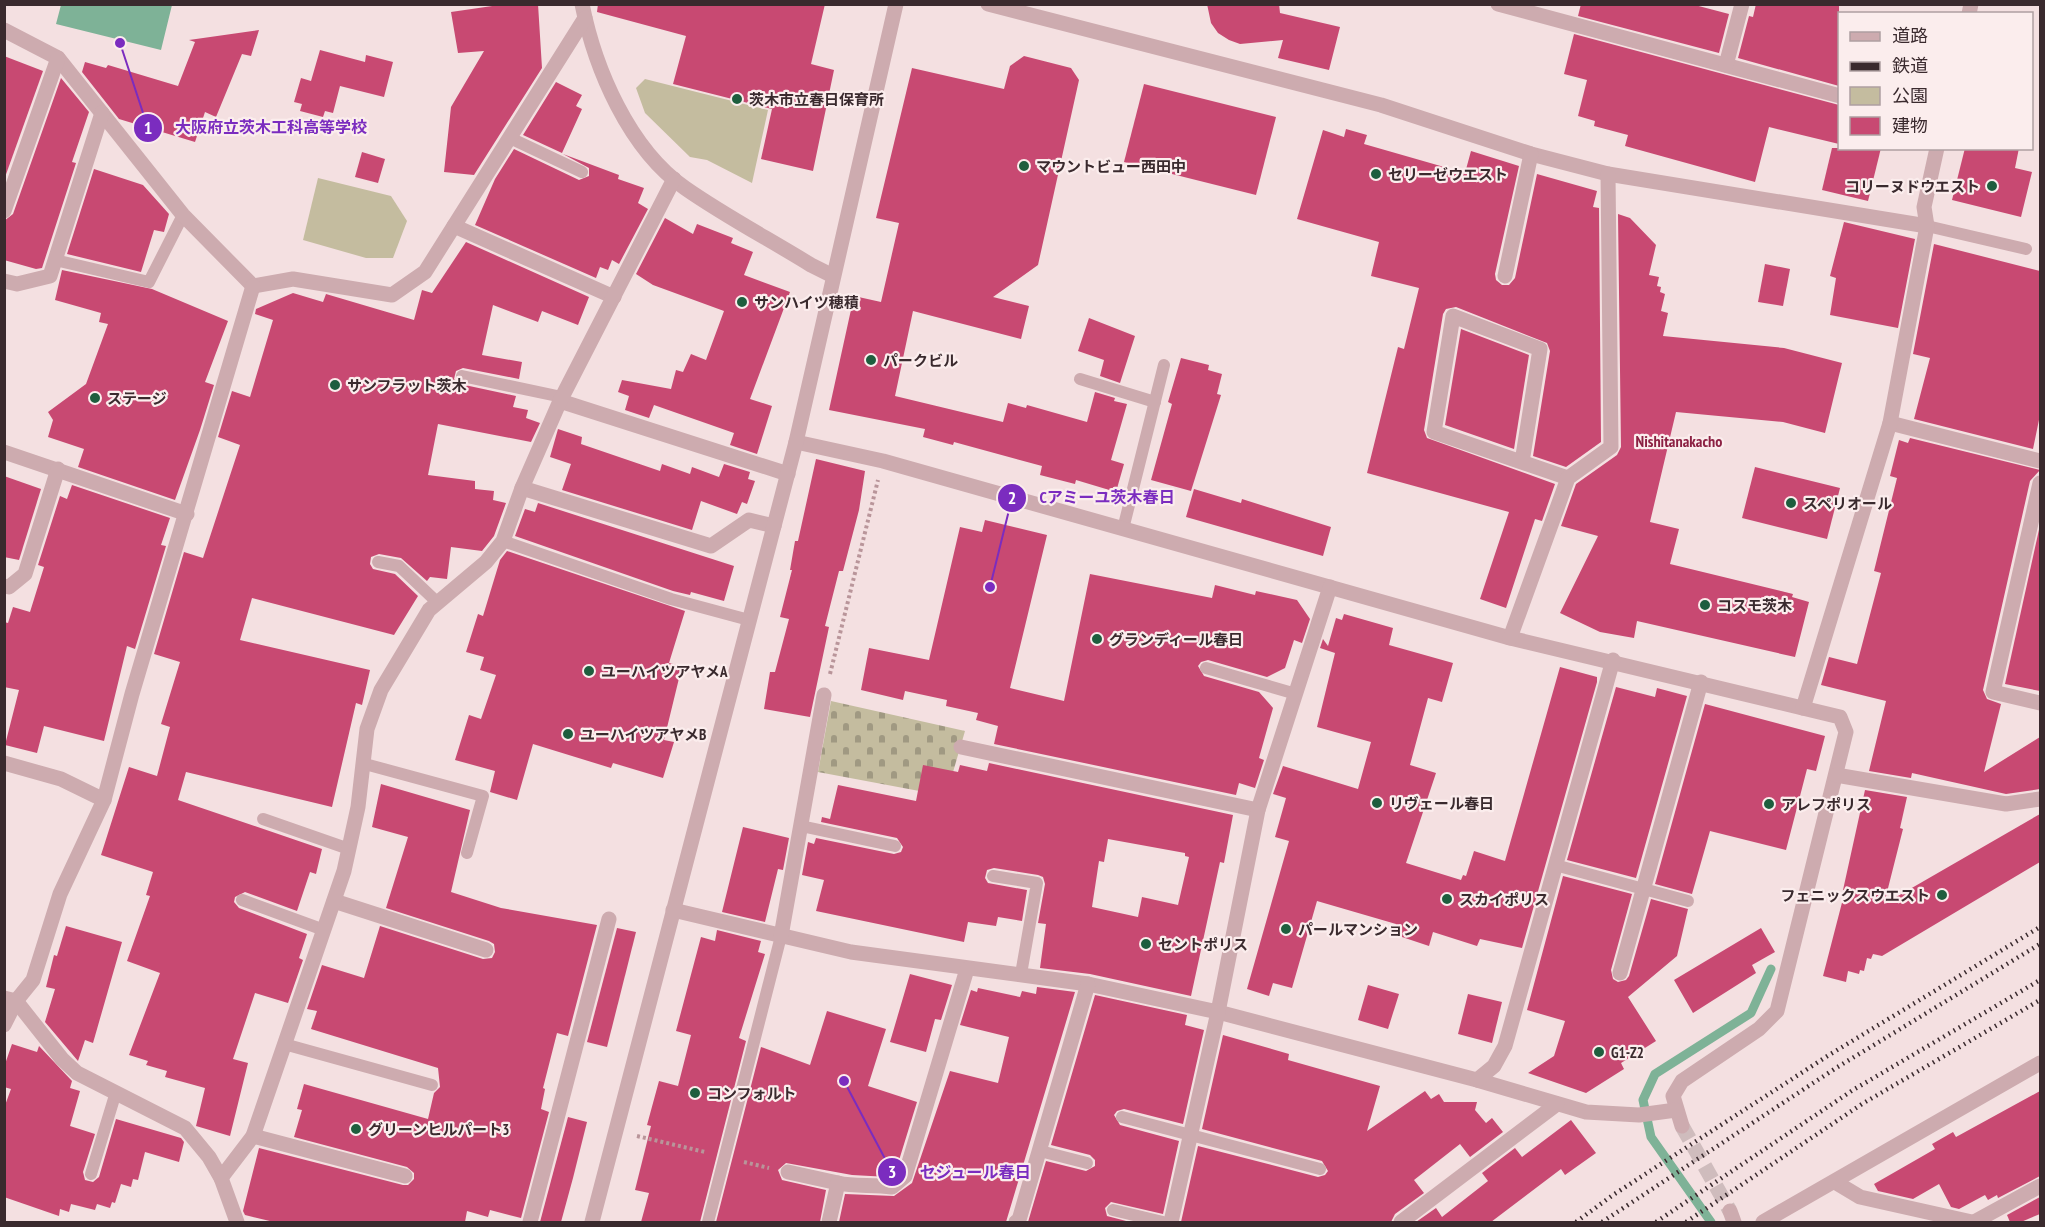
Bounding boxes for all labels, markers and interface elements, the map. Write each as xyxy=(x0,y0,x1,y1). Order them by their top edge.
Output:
legend xyxy=(1838,12,2033,150)
text: 道路 xyxy=(1892,24,1928,47)
text: 鉄道 xyxy=(1892,54,1928,77)
text: 公園 xyxy=(1892,84,1928,107)
place label: 茨木市立春日保育所 xyxy=(749,90,884,109)
marker: 茨木市立春日保育所 xyxy=(730,92,744,106)
callout: 大阪府立茨木工科高等学校 xyxy=(133,111,379,145)
text: 建物 xyxy=(1892,114,1928,137)
text: 1 xyxy=(144,116,152,139)
text: 大阪府立茨木工科高等学校 xyxy=(175,117,367,137)
place label: マウントビュー西田中 xyxy=(1036,157,1186,176)
marker: マウントビュー西田中 xyxy=(1017,159,1031,173)
place label: セリーゼウエスト xyxy=(1388,165,1508,184)
marker: セリーゼウエスト xyxy=(1369,167,1383,181)
place label: コリーヌドウエスト xyxy=(1845,177,1980,196)
marker: コリーヌドウエスト xyxy=(1985,179,1999,193)
place label: サンハイツ穂積 xyxy=(754,293,859,312)
marker: サンハイツ穂積 xyxy=(735,295,749,309)
place label: パークビル xyxy=(883,351,958,370)
marker: パークビル xyxy=(864,353,878,367)
place label: サンフラット茨木 xyxy=(347,376,467,395)
marker: サンフラット茨木 xyxy=(328,378,342,392)
place label: ステージ xyxy=(107,389,167,408)
marker: ステージ xyxy=(88,391,102,405)
district label: Nishitanakacho xyxy=(1636,431,1722,451)
callout: Cアミーユ茨木春日 xyxy=(997,481,1187,515)
text: 2 xyxy=(1008,486,1016,509)
text: Cアミーユ茨木春日 xyxy=(1040,487,1175,507)
place label: スペリオール xyxy=(1803,494,1892,513)
marker: スペリオール xyxy=(1784,496,1798,510)
place label: コスモ茨木 xyxy=(1717,596,1792,615)
marker: コスモ茨木 xyxy=(1698,598,1712,612)
place label: グランディール春日 xyxy=(1109,630,1243,649)
marker: グランディール春日 xyxy=(1090,632,1104,646)
place label: ユーハイツアヤメA xyxy=(601,662,728,681)
marker: ユーハイツアヤメA xyxy=(582,664,596,678)
place label: ユーハイツアヤメB xyxy=(580,725,706,744)
marker: ユーハイツアヤメB xyxy=(561,727,575,741)
place label: リヴェール春日 xyxy=(1389,794,1494,813)
place label: アレフポリス xyxy=(1781,795,1871,814)
marker: リヴェール春日 xyxy=(1370,796,1384,810)
marker: アレフポリス xyxy=(1762,797,1776,811)
place label: フェニックスウエスト xyxy=(1780,886,1930,905)
marker: フェニックスウエスト xyxy=(1935,888,1949,902)
place label: スカイポリス xyxy=(1459,890,1549,909)
marker: スカイポリス xyxy=(1440,892,1454,906)
place label: パールマンション xyxy=(1298,920,1418,939)
marker: パールマンション xyxy=(1279,922,1293,936)
place label: セントポリス xyxy=(1158,935,1248,954)
marker: セントポリス xyxy=(1139,937,1153,951)
place label: G1-Z2 xyxy=(1611,1043,1644,1062)
marker: G1-Z2 xyxy=(1592,1045,1606,1059)
place label: コンフォルト xyxy=(707,1084,797,1103)
marker: コンフォルト xyxy=(688,1086,702,1100)
place label: グリーンヒルパート3 xyxy=(368,1120,509,1139)
marker: グリーンヒルパート3 xyxy=(349,1122,363,1136)
callout: セジュール春日 xyxy=(877,1155,1043,1189)
text: 3 xyxy=(888,1160,896,1183)
text: セジュール春日 xyxy=(920,1162,1030,1182)

